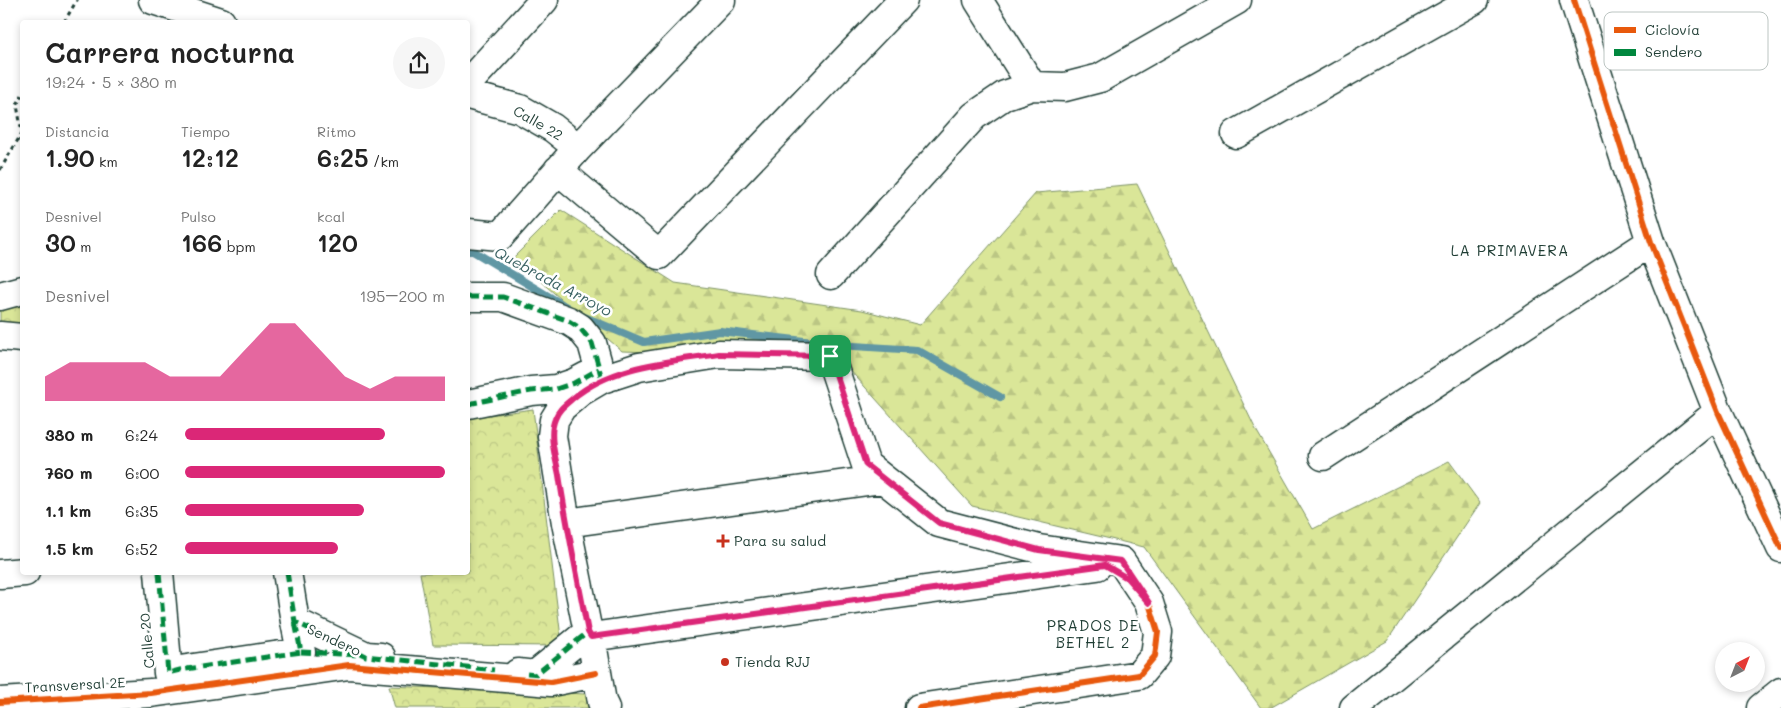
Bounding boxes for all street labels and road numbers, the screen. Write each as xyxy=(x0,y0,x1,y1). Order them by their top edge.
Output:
street label: Calle 22 xyxy=(510,101,567,144)
street label: Calle 20 xyxy=(135,612,158,669)
street label: Sendero xyxy=(304,619,364,660)
street label: Transversal 2E xyxy=(24,672,126,697)

